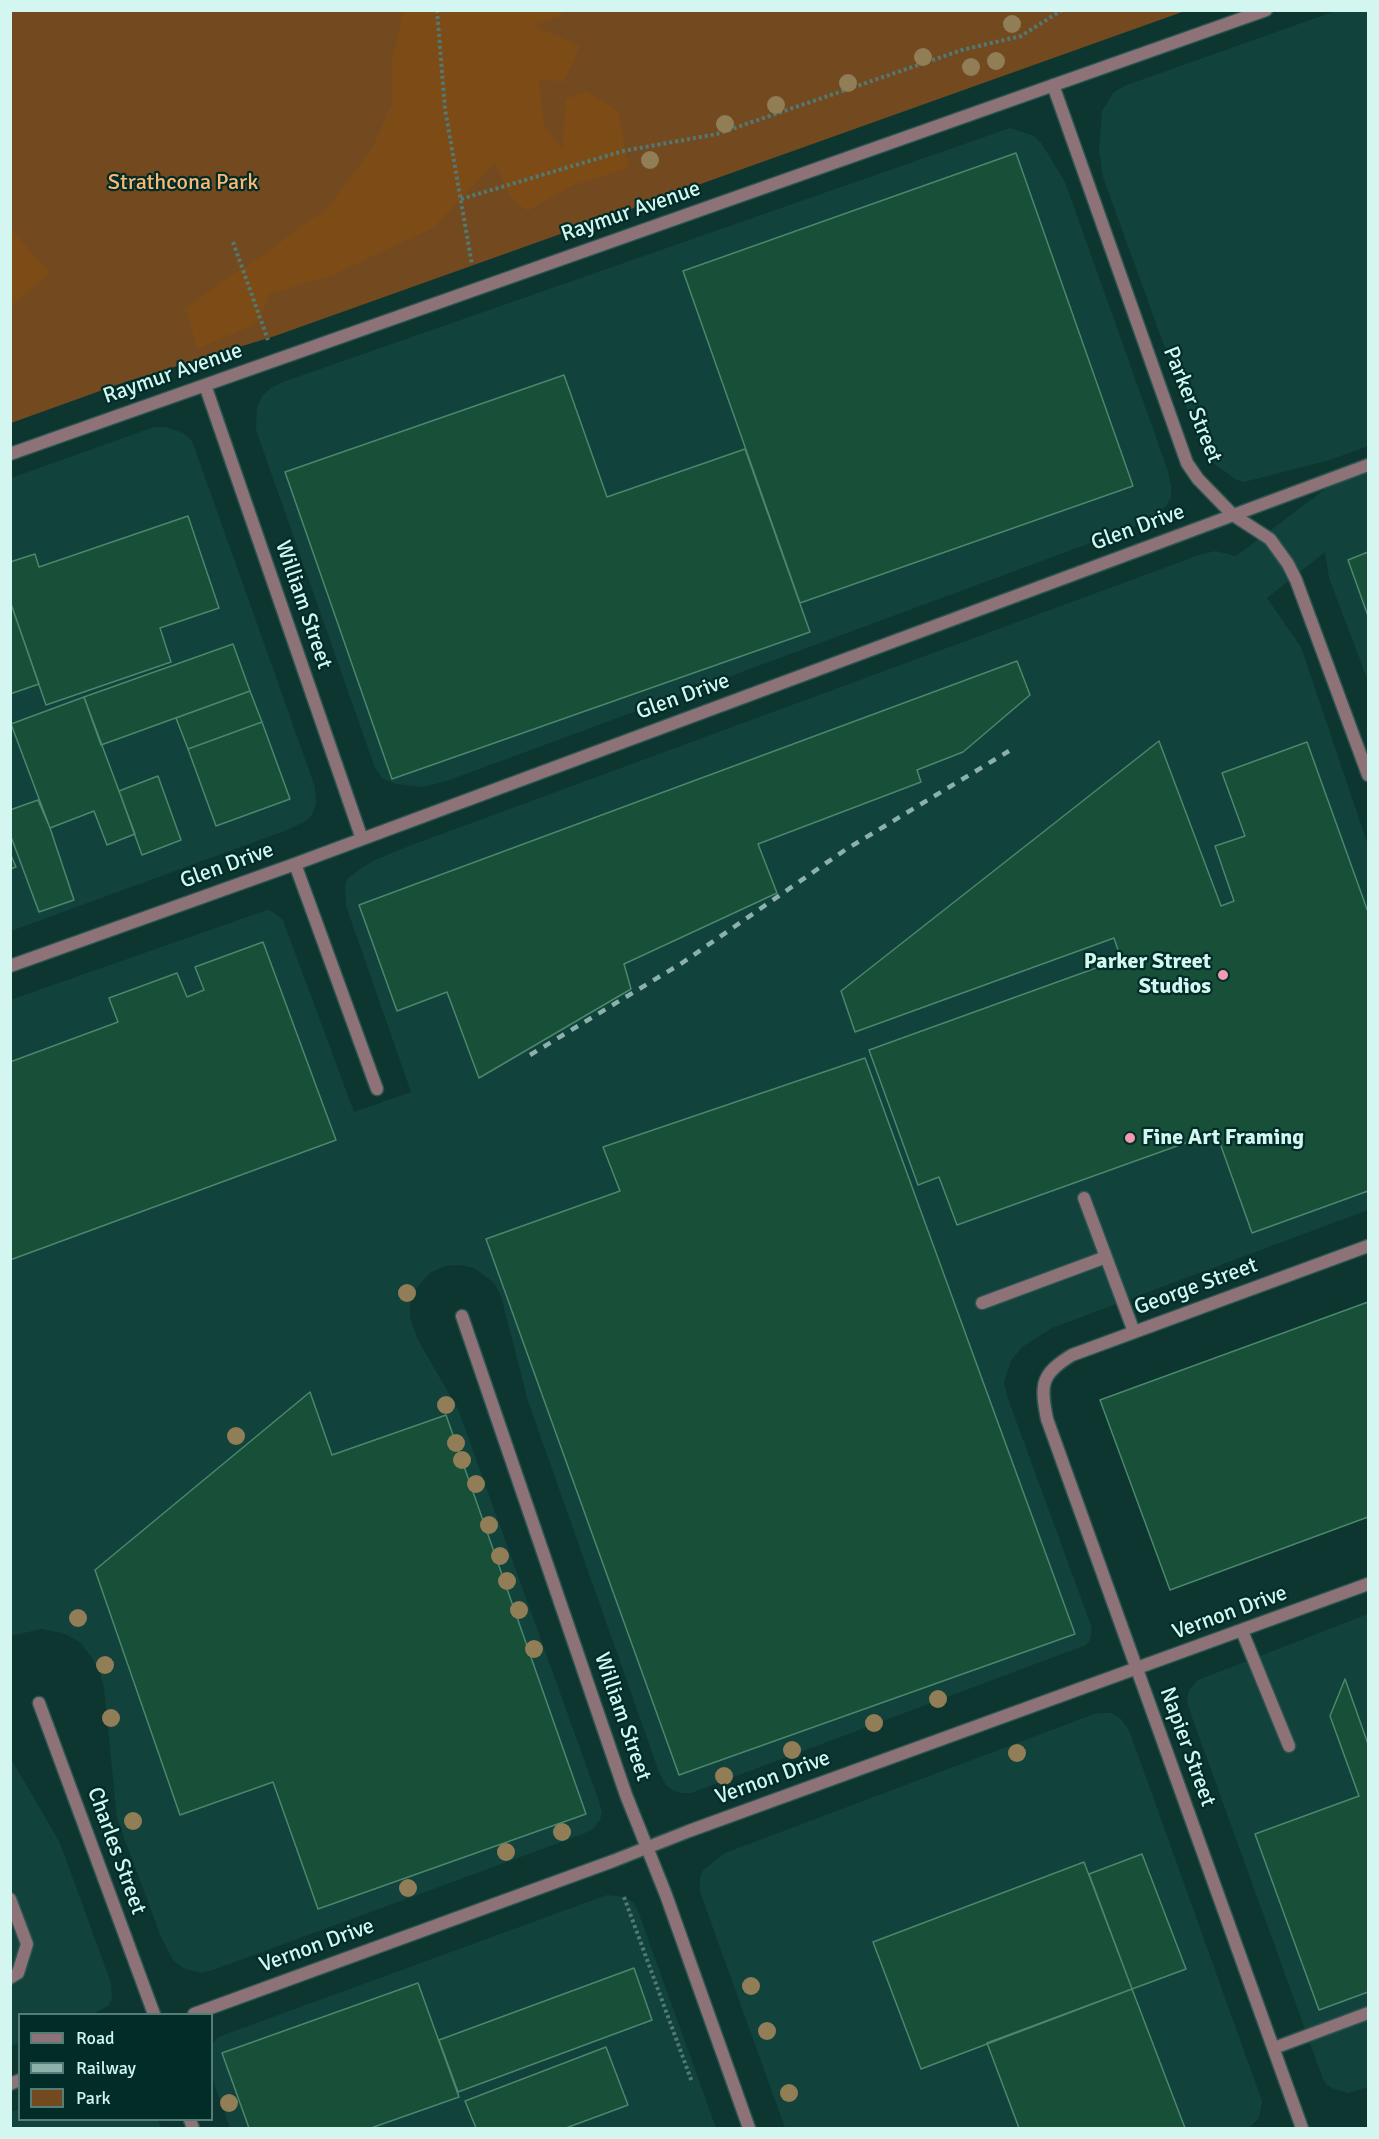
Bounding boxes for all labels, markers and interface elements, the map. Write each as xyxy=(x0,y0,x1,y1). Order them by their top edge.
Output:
park label: Strathcona Park xyxy=(108,170,258,196)
street label: Raymur Avenue xyxy=(558,176,704,248)
street label: Raymur Avenue xyxy=(100,338,246,410)
street label: Parker Street xyxy=(1157,343,1227,467)
street label: Glen Drive xyxy=(1088,499,1188,557)
street label: William Street xyxy=(269,537,337,673)
street label: Glen Drive xyxy=(633,668,733,726)
street label: Glen Drive xyxy=(177,837,277,895)
place label: Parker Street Studios xyxy=(1084,949,1211,1000)
marker: Parker Street Studios xyxy=(1216,968,1230,982)
place label: Fine Art Framing xyxy=(1142,1125,1304,1151)
marker: Fine Art Framing xyxy=(1123,1131,1137,1145)
street label: George Street xyxy=(1131,1252,1261,1322)
street label: Vernon Drive xyxy=(1169,1580,1291,1646)
street label: William Street xyxy=(588,1649,656,1785)
street label: Napier Street xyxy=(1153,1684,1221,1810)
street label: Vernon Drive xyxy=(712,1745,834,1811)
street label: Charles Street xyxy=(81,1784,151,1918)
street label: Vernon Drive xyxy=(256,1913,378,1979)
legend xyxy=(18,2013,213,2121)
text: Road xyxy=(76,2027,115,2049)
text: Railway xyxy=(76,2057,136,2079)
text: Park xyxy=(76,2087,111,2109)

